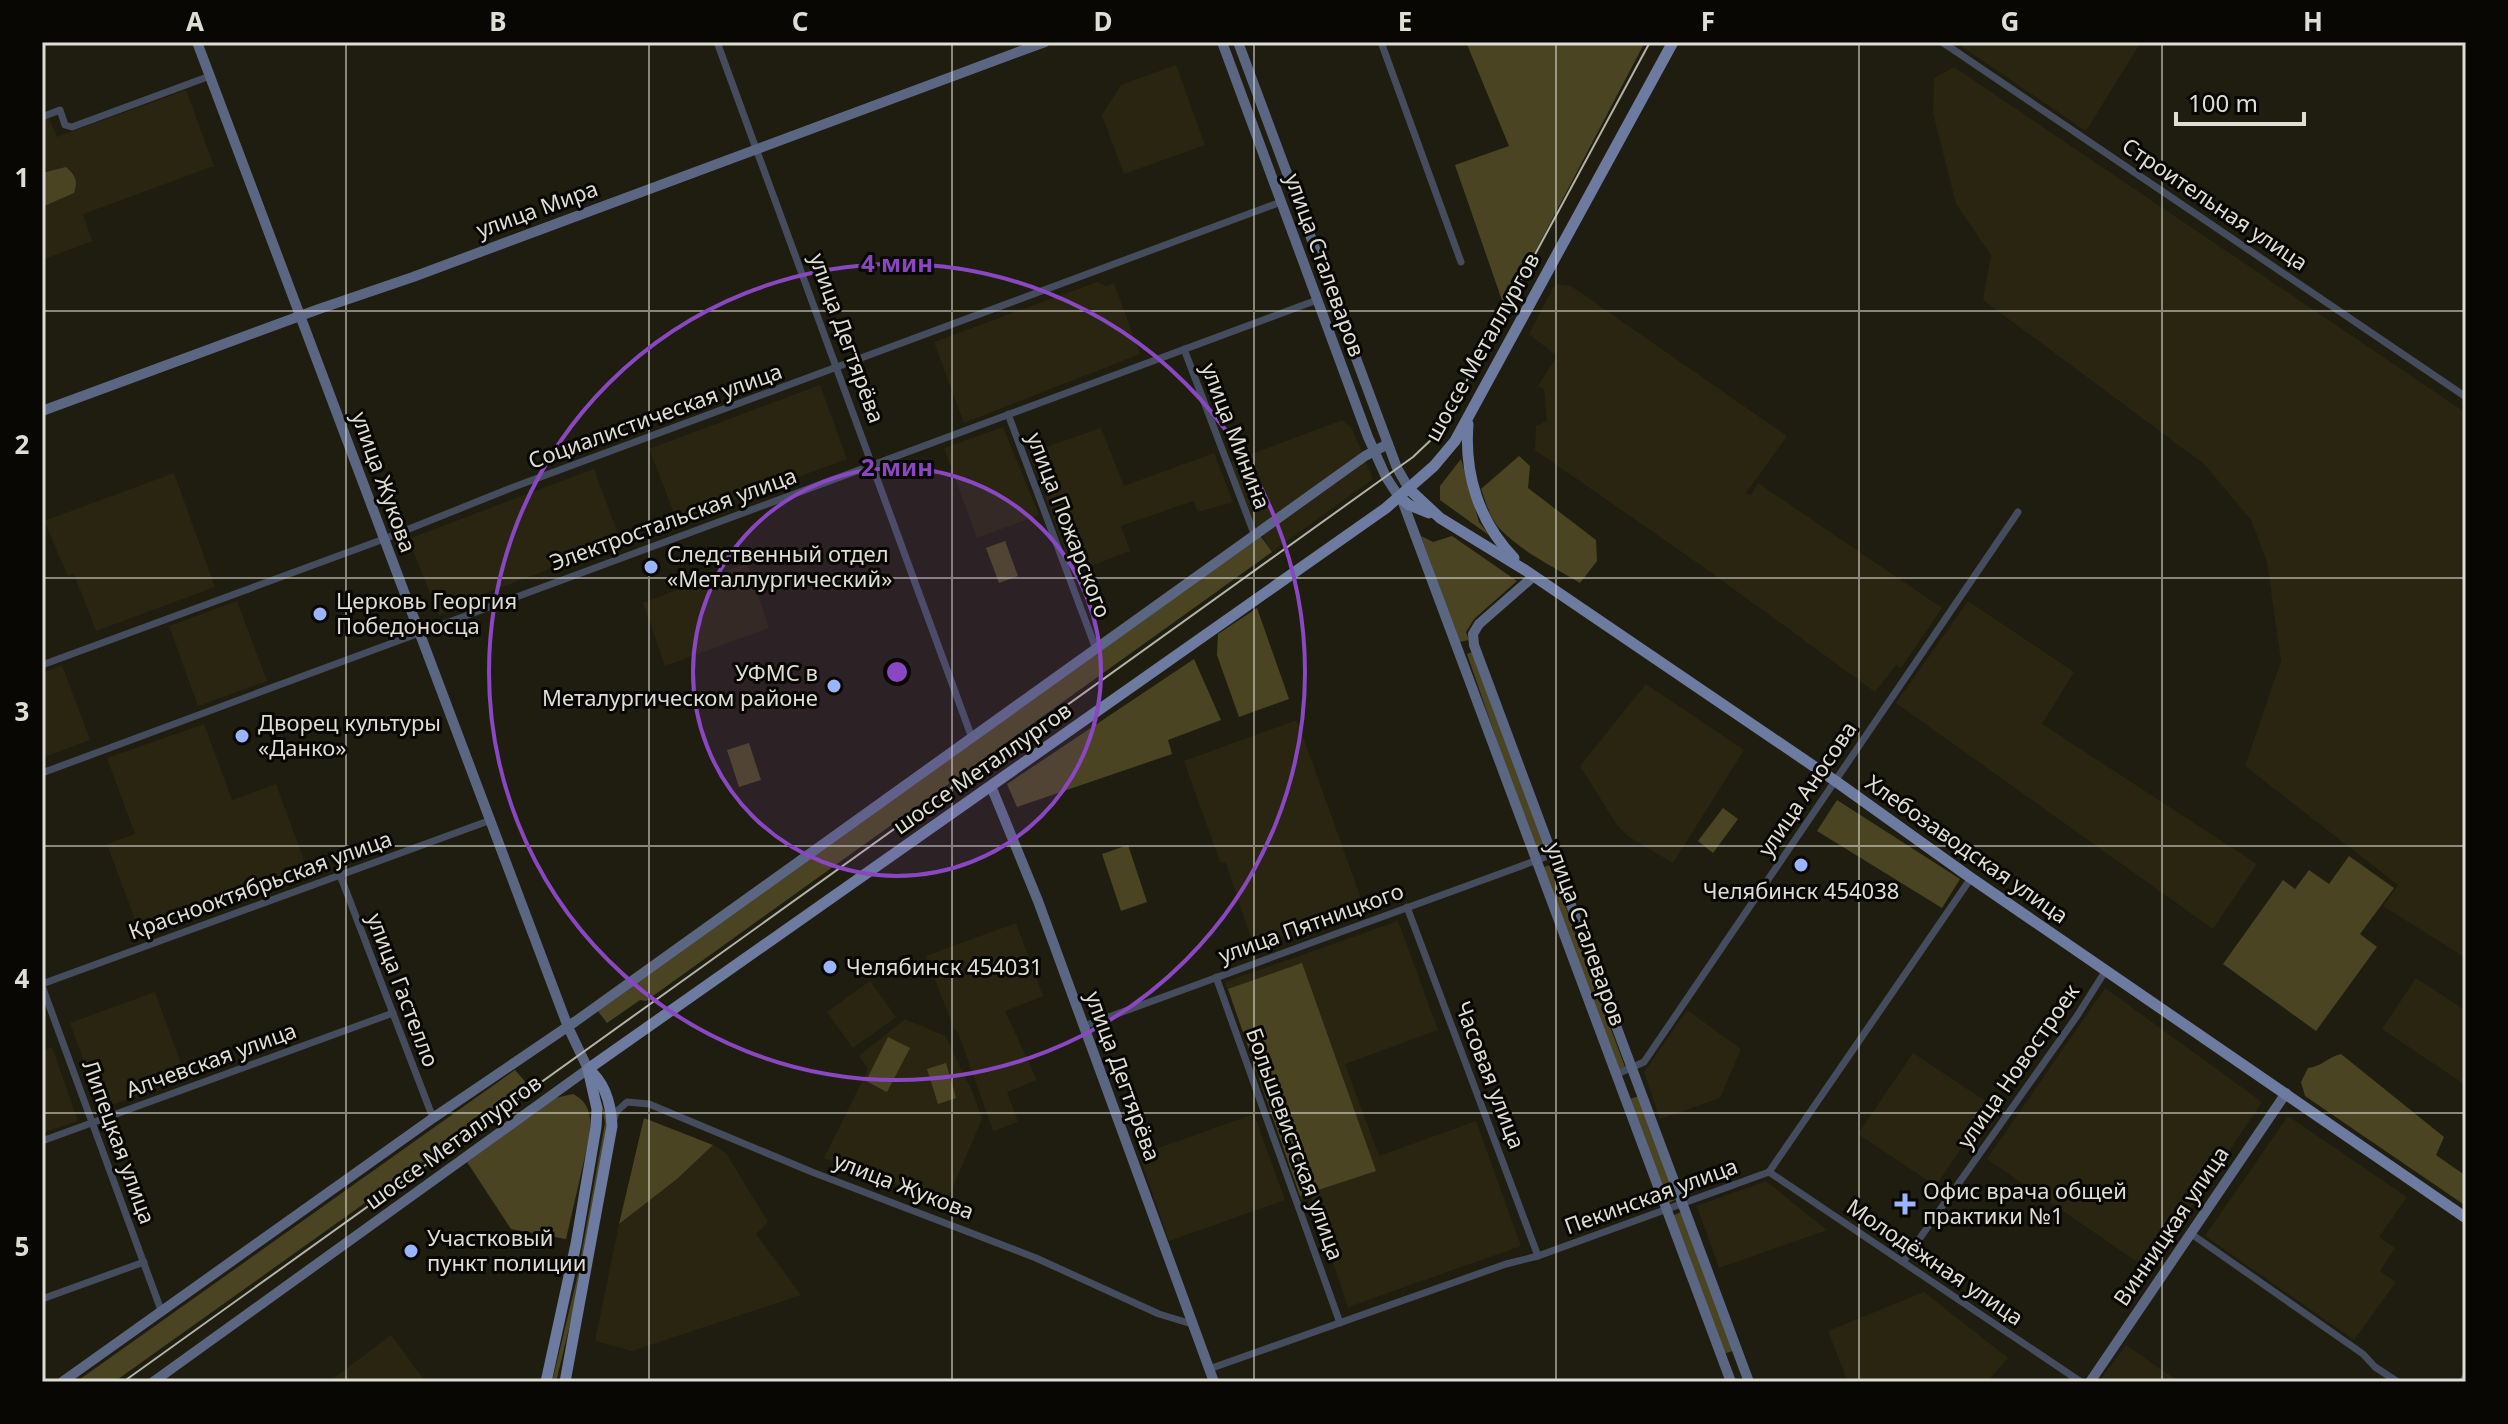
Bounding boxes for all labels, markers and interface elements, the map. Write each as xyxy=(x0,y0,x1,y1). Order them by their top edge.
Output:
text: A xyxy=(186,3,204,39)
text: B xyxy=(489,3,507,39)
text: C xyxy=(792,3,808,39)
text: D xyxy=(1093,3,1113,39)
text: E xyxy=(1398,3,1412,39)
text: F xyxy=(1701,3,1715,39)
text: G xyxy=(2001,3,2019,39)
text: H xyxy=(2303,3,2323,39)
scale bar xyxy=(2176,76,2304,126)
text: 100 m xyxy=(2188,86,2258,119)
street label: Строительная улица xyxy=(2117,130,2314,277)
text: 1 xyxy=(15,159,29,195)
street label: улица Сталеваров xyxy=(1279,169,1373,361)
street label: улица Мира xyxy=(472,172,602,244)
text: 4 мин xyxy=(861,246,933,279)
street label: шоссе Металлургов xyxy=(1417,247,1546,446)
street label: улица Дегтярёва xyxy=(803,248,893,427)
street label: Социалистическая улица xyxy=(524,355,786,475)
street label: улица Минина xyxy=(1195,358,1279,513)
street label: улица Жукова xyxy=(346,407,424,556)
text: 2 xyxy=(15,426,30,462)
street label: улица Пожарского xyxy=(1021,428,1119,622)
text: 2 мин xyxy=(861,450,933,483)
street label: Электростальская улица xyxy=(545,459,800,577)
place label: Следственный отдел «Металлургический» xyxy=(667,538,892,593)
marker: Следственный отдел «Металлургический» xyxy=(642,558,660,576)
place label: Церковь Георгия Победоносца xyxy=(336,585,517,640)
marker: Церковь Георгия Победоносца xyxy=(311,605,329,623)
place label: УФМС в Металургическом районе xyxy=(542,657,818,712)
centre of rings xyxy=(883,658,911,686)
marker: УФМС в Металургическом районе xyxy=(825,677,843,695)
text: 3 xyxy=(15,693,29,729)
street label: шоссе Металлургов xyxy=(886,694,1077,840)
place label: Дворец культуры «Данко» xyxy=(258,707,441,762)
street label: улица Аносова xyxy=(1750,715,1863,862)
marker: Дворец культуры «Данко» xyxy=(233,727,251,745)
street label: Хлебозаводская улица xyxy=(1860,767,2075,930)
street label: Краснооктябрьская улица xyxy=(124,822,395,946)
street label: улица Сталеваров xyxy=(1540,838,1634,1030)
marker: Челябинск 454038 xyxy=(1792,856,1810,874)
street label: улица Пятницкого xyxy=(1214,875,1407,969)
place label: Челябинск 454038 xyxy=(1703,875,1899,905)
street label: улица Гастелло xyxy=(361,908,447,1071)
place label: Челябинск 454031 xyxy=(846,951,1043,981)
marker: Челябинск 454031 xyxy=(821,958,839,976)
text: 4 xyxy=(15,960,30,996)
street label: улица Новостроек xyxy=(1949,977,2085,1154)
street label: улица Дегтярёва xyxy=(1079,986,1169,1165)
street label: Часовая улица xyxy=(1449,996,1533,1153)
street label: Алчевская улица xyxy=(121,1014,300,1104)
street label: Большевистская улица xyxy=(1240,1023,1352,1264)
street label: Липецкая улица xyxy=(76,1056,163,1228)
street label: шоссе Металлургов xyxy=(358,1067,547,1215)
street label: Винницкая улица xyxy=(2106,1140,2235,1311)
street label: улица Жукова xyxy=(830,1145,979,1226)
street label: Пекинская улица xyxy=(1560,1150,1741,1240)
place label: Офис врача общей практики №1 xyxy=(1923,1175,2127,1230)
street label: Молодёжная улица xyxy=(1841,1191,2030,1331)
marker: Офис врача общей практики №1 xyxy=(1894,1193,1916,1215)
place label: Участковый пункт полиции xyxy=(427,1222,586,1277)
text: 5 xyxy=(15,1228,29,1264)
marker: Участковый пункт полиции xyxy=(402,1242,420,1260)

